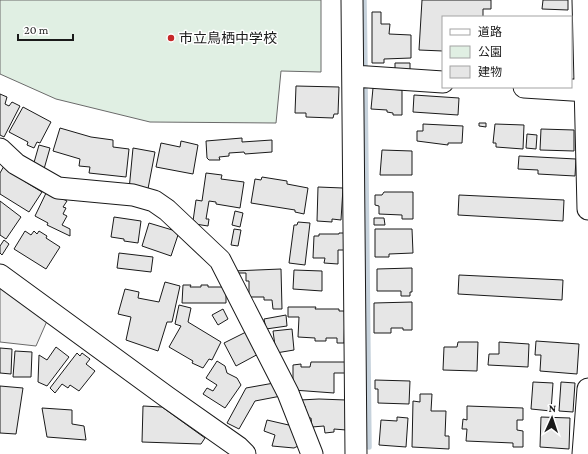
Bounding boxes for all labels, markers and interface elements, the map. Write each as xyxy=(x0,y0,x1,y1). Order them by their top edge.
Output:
scale bar xyxy=(18,16,73,42)
legend xyxy=(442,16,572,88)
text: 20 m xyxy=(24,23,49,37)
text: 道路 xyxy=(478,25,502,39)
place label: 市立鳥栖中学校 xyxy=(179,30,277,46)
marker: 市立鳥栖中学校 xyxy=(166,33,176,43)
text: 公園 xyxy=(478,45,502,59)
text: 建物 xyxy=(478,65,502,79)
north arrow xyxy=(532,398,572,438)
text: N xyxy=(548,402,557,414)

